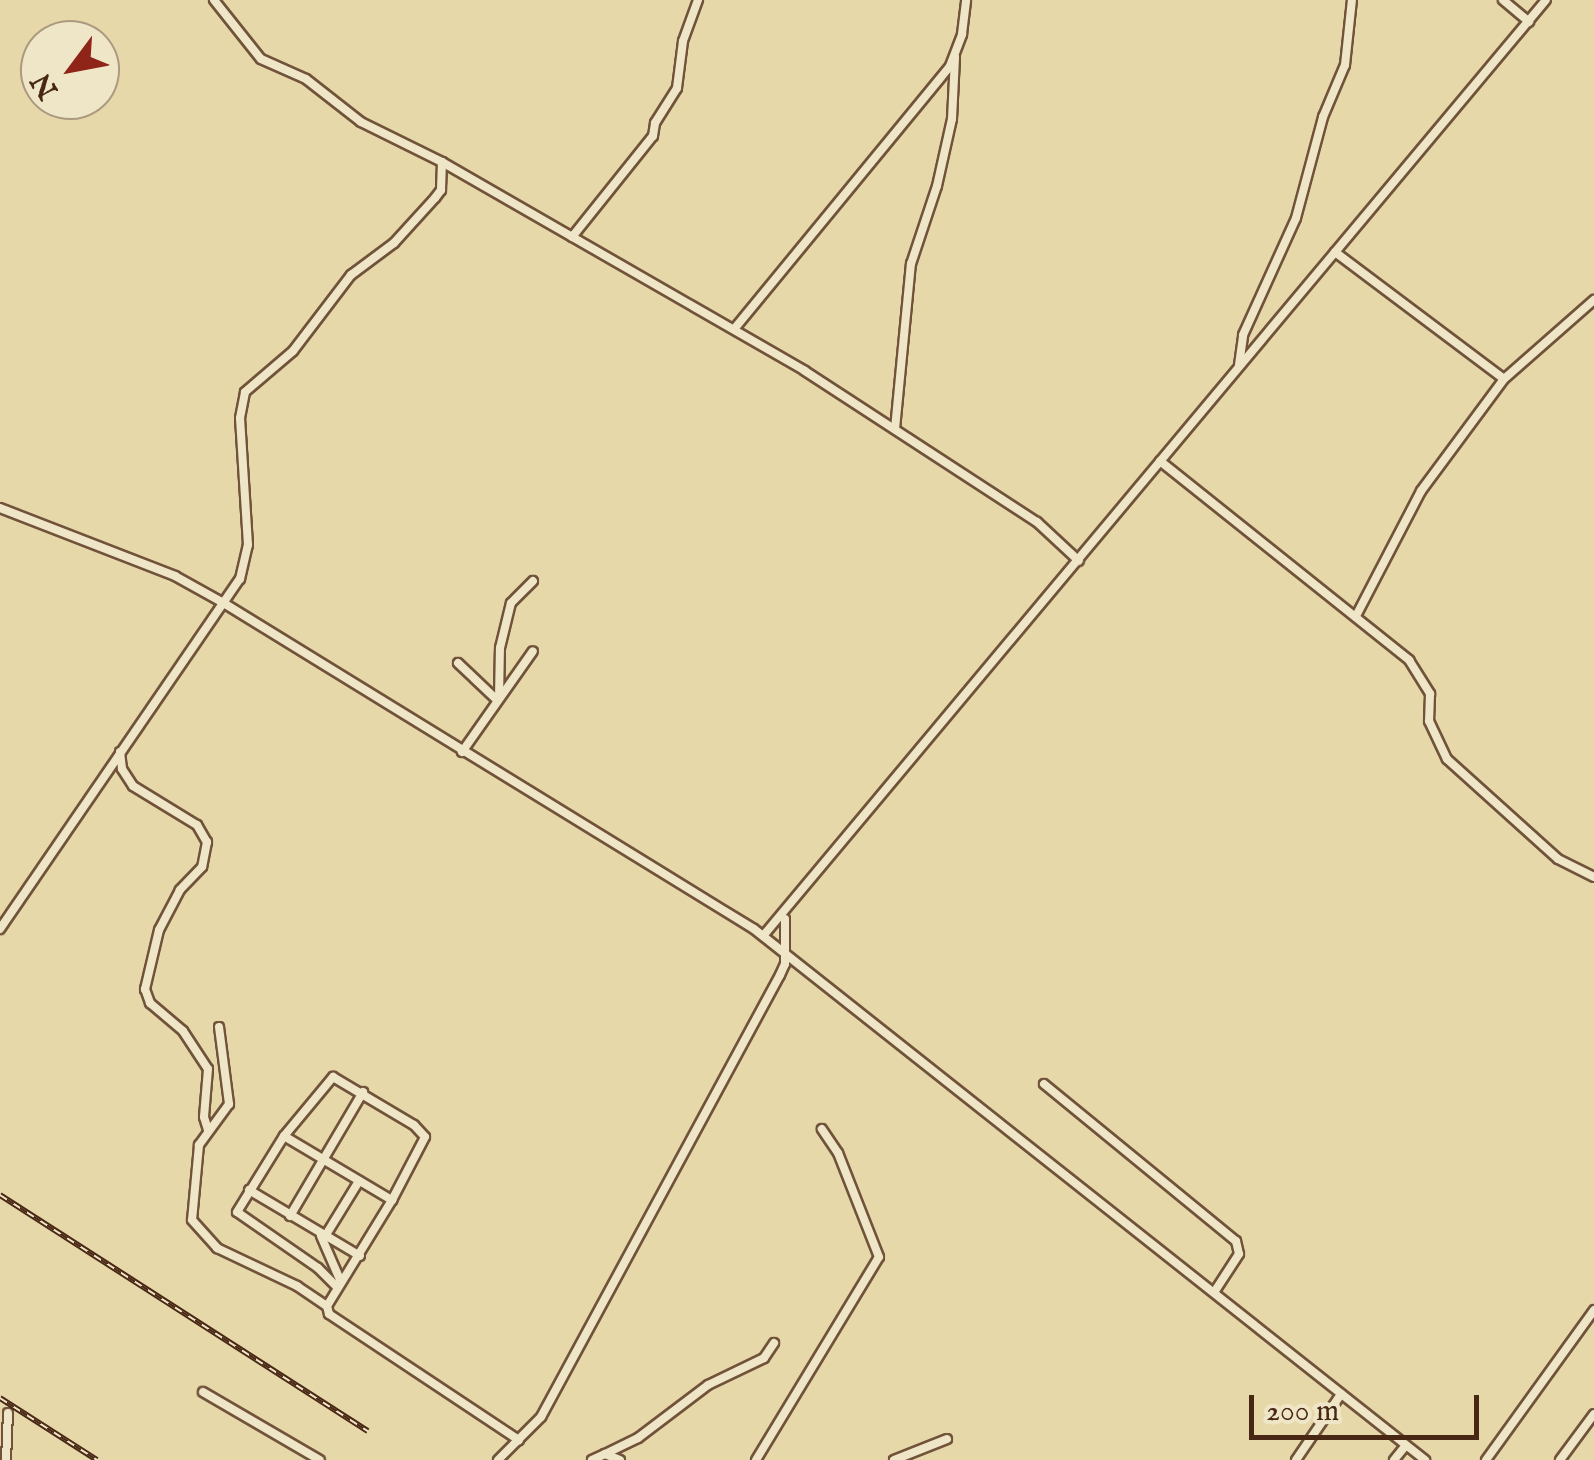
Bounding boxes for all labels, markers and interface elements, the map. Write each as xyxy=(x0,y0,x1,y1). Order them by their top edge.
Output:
north arrow xyxy=(20,20,120,120)
text: N xyxy=(25,66,67,105)
scale bar xyxy=(1254,1375,1484,1437)
text: 200 m xyxy=(1266,1393,1339,1431)

